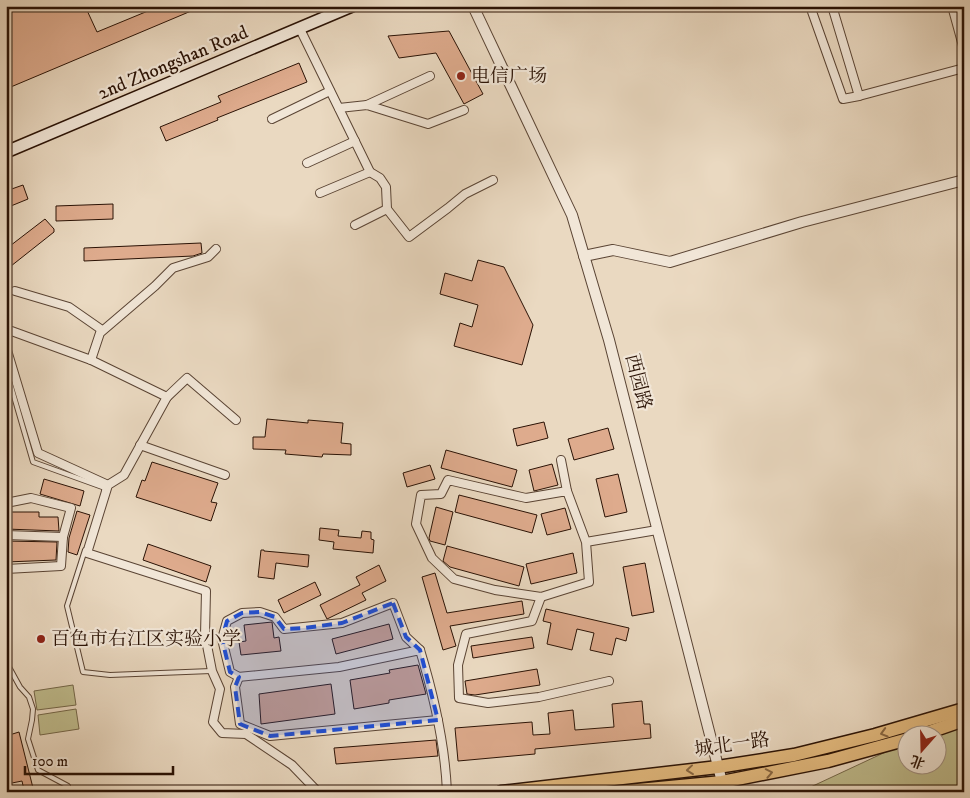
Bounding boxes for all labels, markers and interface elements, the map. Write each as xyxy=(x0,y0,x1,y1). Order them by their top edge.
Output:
street label: 2nd Zhongshan Road xyxy=(94,21,252,105)
place label: 电信广场 xyxy=(471,65,547,88)
marker: 电信广场 xyxy=(455,70,467,82)
street label: 西园路 xyxy=(620,352,656,412)
place label: 百色市右江区实验小学 xyxy=(51,628,241,651)
marker: 百色市右江区实验小学 xyxy=(35,633,47,645)
north arrow xyxy=(898,726,948,776)
one-way arrow xyxy=(880,727,888,737)
street label: 城北一路 xyxy=(693,728,771,762)
scale bar xyxy=(25,743,172,775)
text: 北 xyxy=(908,750,928,772)
text: 100 m xyxy=(32,752,68,771)
one-way arrow xyxy=(686,764,694,775)
one-way arrow xyxy=(765,768,774,779)

